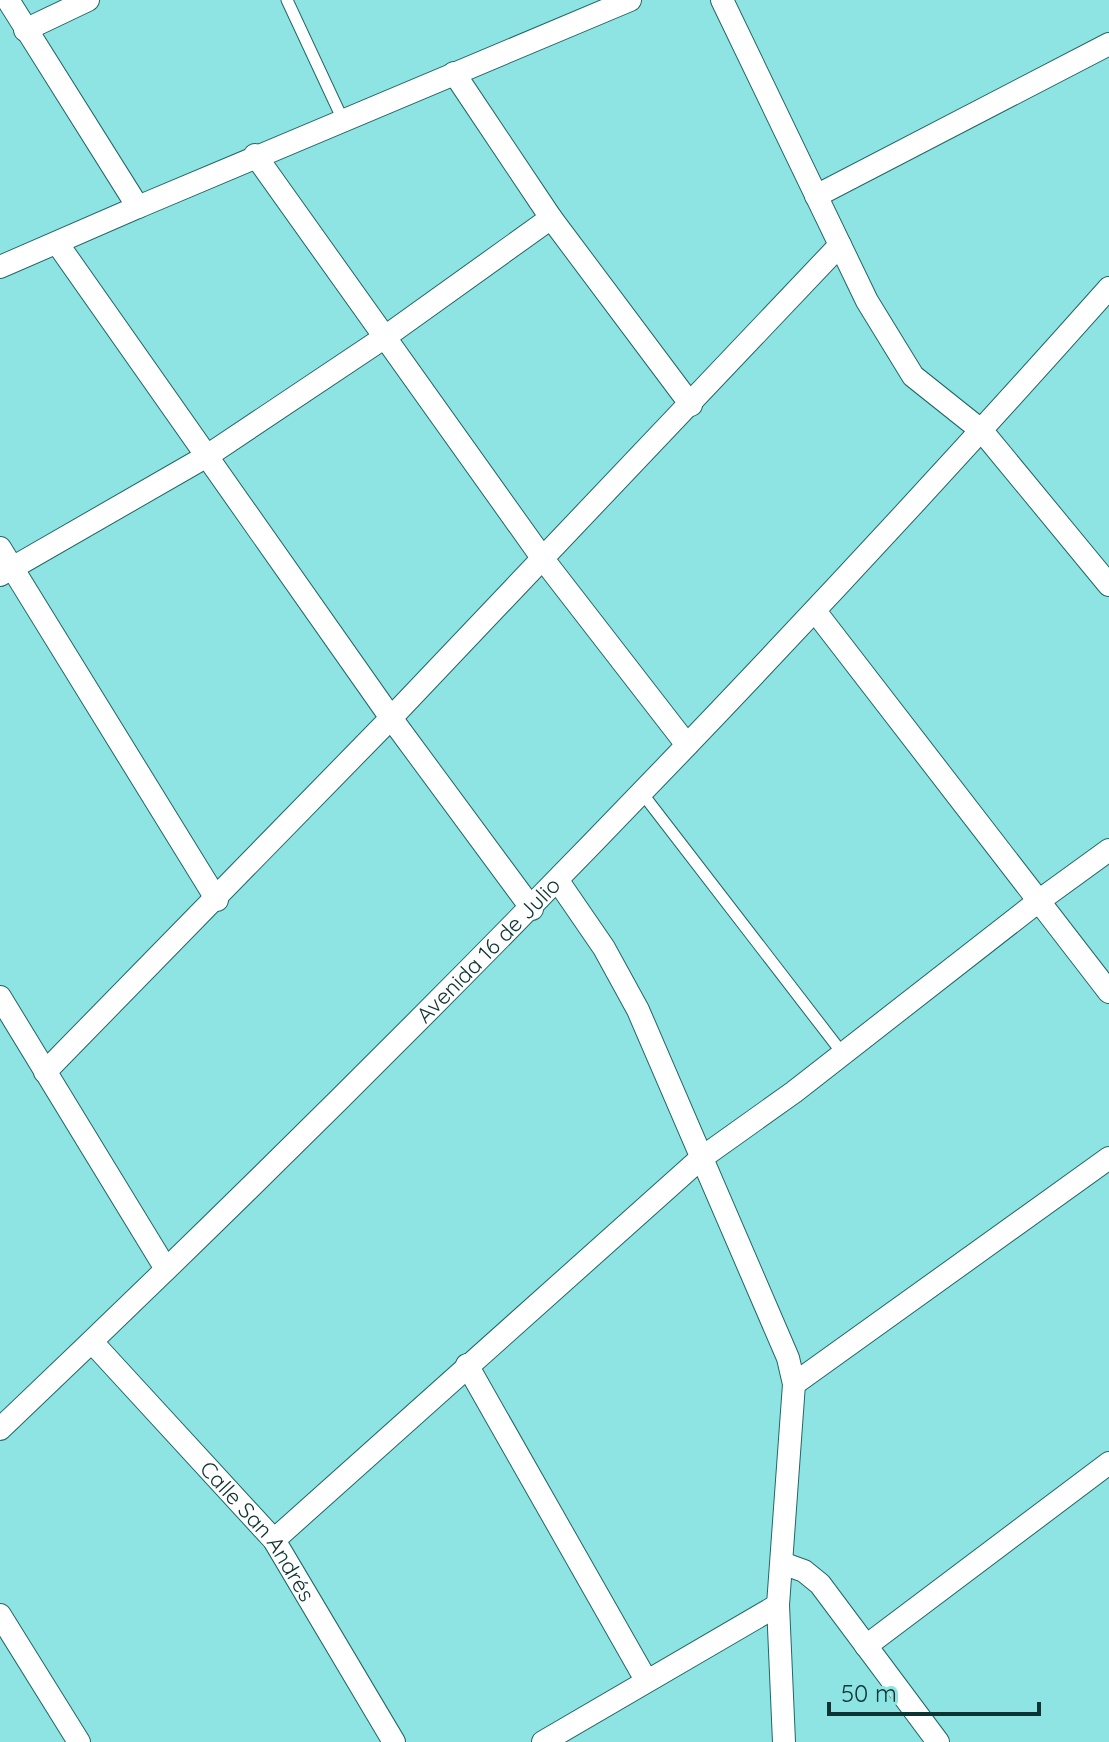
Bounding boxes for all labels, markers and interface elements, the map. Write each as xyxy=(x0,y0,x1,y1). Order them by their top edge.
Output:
street label: Avenida 16 de Julio xyxy=(410,871,566,1029)
street label: Calle San Andrés xyxy=(194,1455,321,1606)
scale bar xyxy=(829,1666,1039,1716)
text: 50 m xyxy=(841,1678,897,1708)

